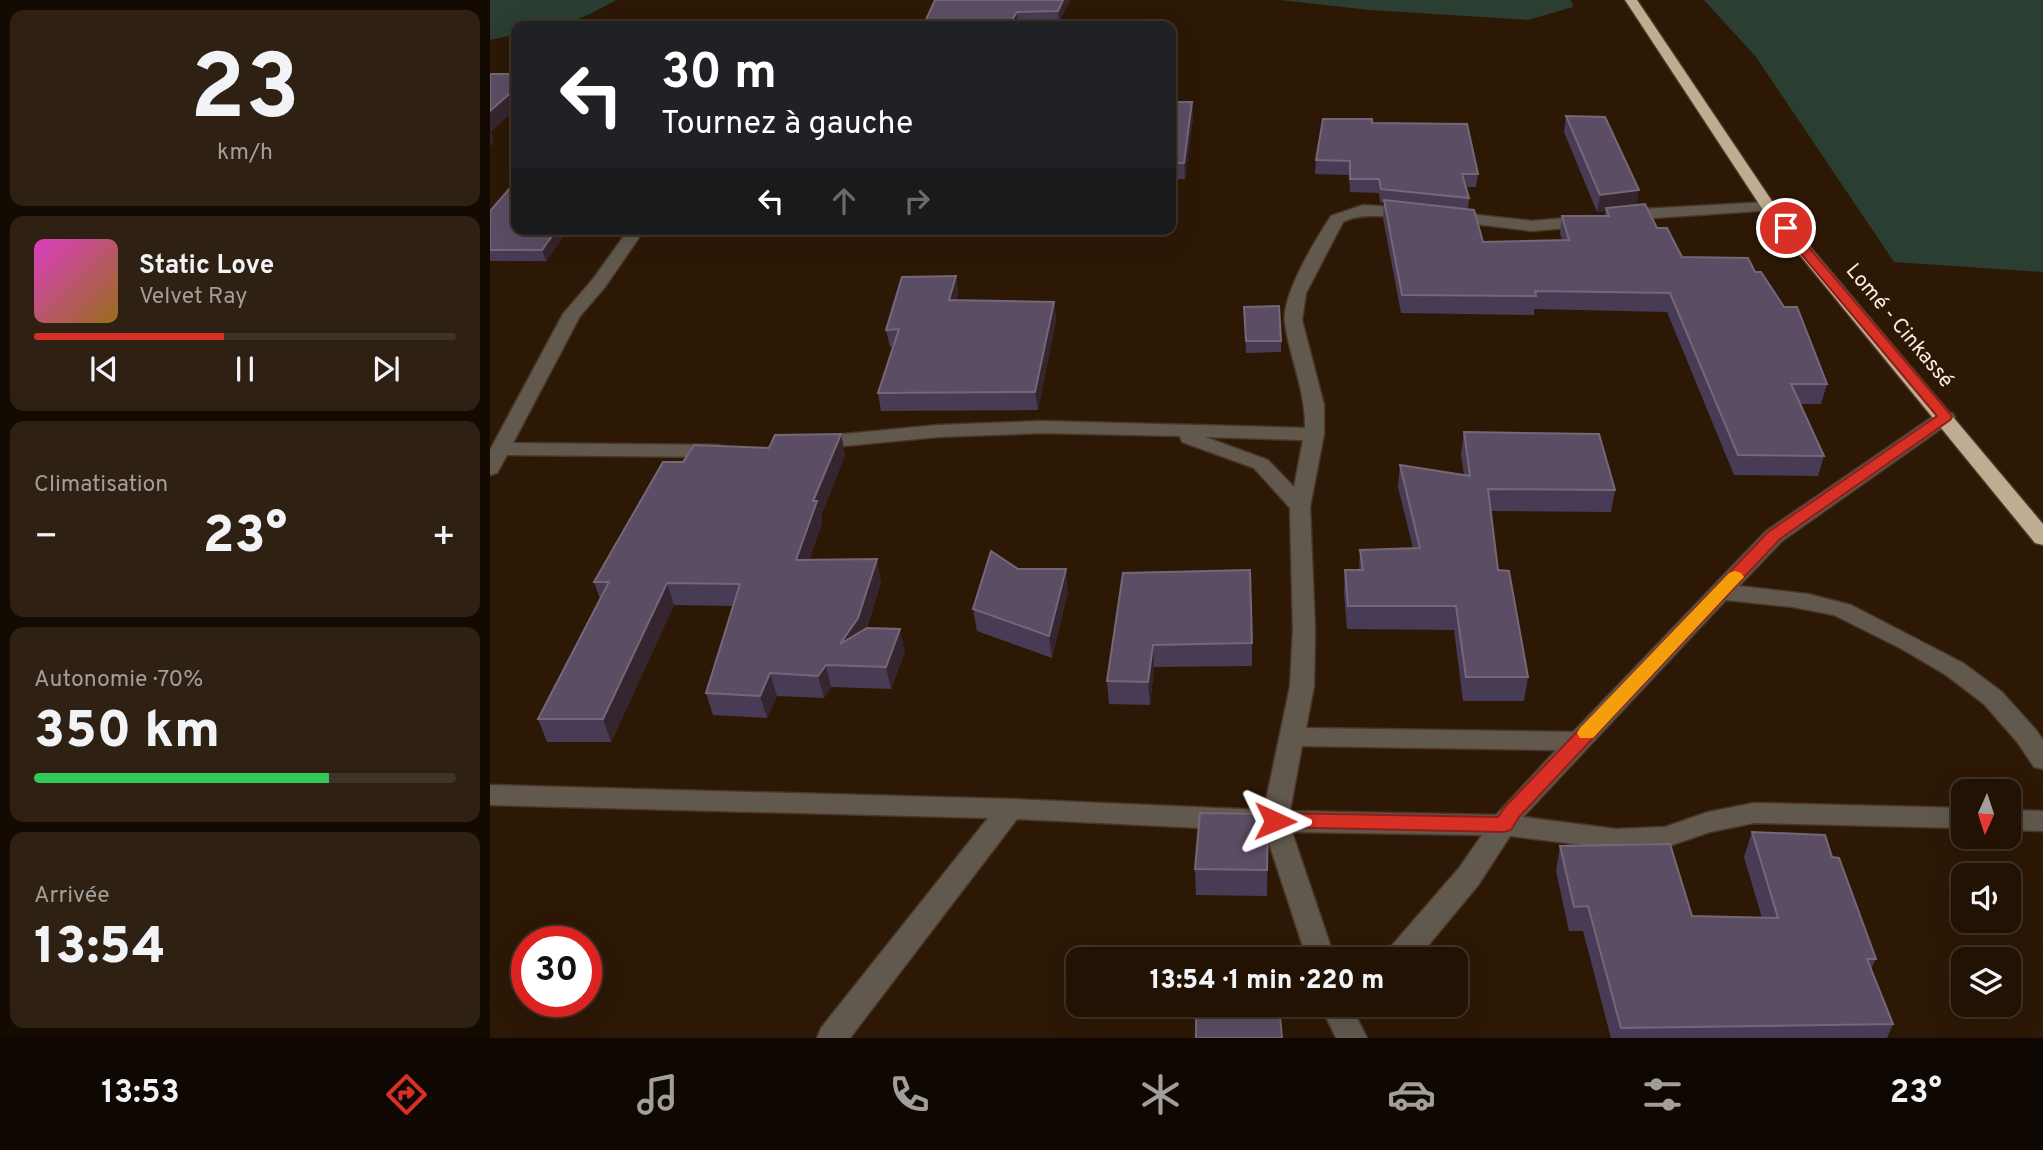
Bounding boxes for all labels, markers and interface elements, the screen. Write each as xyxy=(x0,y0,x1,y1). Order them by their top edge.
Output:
text: 23 xyxy=(190,36,300,151)
text: 30 m xyxy=(661,44,777,106)
icon: left xyxy=(546,49,637,140)
text: Tournez à gauche xyxy=(661,105,913,145)
text: km/h xyxy=(217,139,273,168)
icon: left xyxy=(752,182,790,220)
icon: ahead xyxy=(825,182,863,220)
icon: right xyxy=(898,182,936,220)
pin xyxy=(1756,198,1816,258)
icon: arrive xyxy=(1767,209,1805,247)
text: Static Love xyxy=(139,250,274,283)
street label: Lomé - Cinkassé xyxy=(1839,258,1959,394)
text: Velvet Ray xyxy=(139,283,247,312)
icon: previous xyxy=(85,350,123,388)
icon: pause xyxy=(226,350,264,388)
icon: next xyxy=(367,350,405,388)
text: Climatisation xyxy=(34,471,168,500)
text: 23° xyxy=(203,505,287,571)
text: − xyxy=(34,514,59,563)
text: + xyxy=(431,514,456,563)
text: Autonomie · 70% xyxy=(34,666,203,695)
text: 350 km xyxy=(34,700,220,766)
north arrow xyxy=(1951,779,2021,849)
map controls xyxy=(1951,779,2021,1017)
position arrow xyxy=(1238,784,1312,858)
button: sound xyxy=(1951,863,2021,933)
text: Arrivée xyxy=(34,882,110,911)
text: 13:54 xyxy=(34,916,166,982)
speed limit sign: 30 xyxy=(511,926,602,1017)
button: layers xyxy=(1951,947,2021,1017)
text: 13:54 · 1 min · 220 m xyxy=(1150,965,1384,998)
icon: directions xyxy=(382,1070,431,1119)
icon: music xyxy=(633,1070,682,1119)
icon: phone xyxy=(885,1070,934,1119)
icon: climate xyxy=(1136,1070,1185,1119)
icon: car xyxy=(1387,1070,1436,1119)
icon: filters xyxy=(1638,1070,1687,1119)
text: 13:53 xyxy=(101,1074,180,1114)
text: 23° xyxy=(1890,1074,1942,1114)

